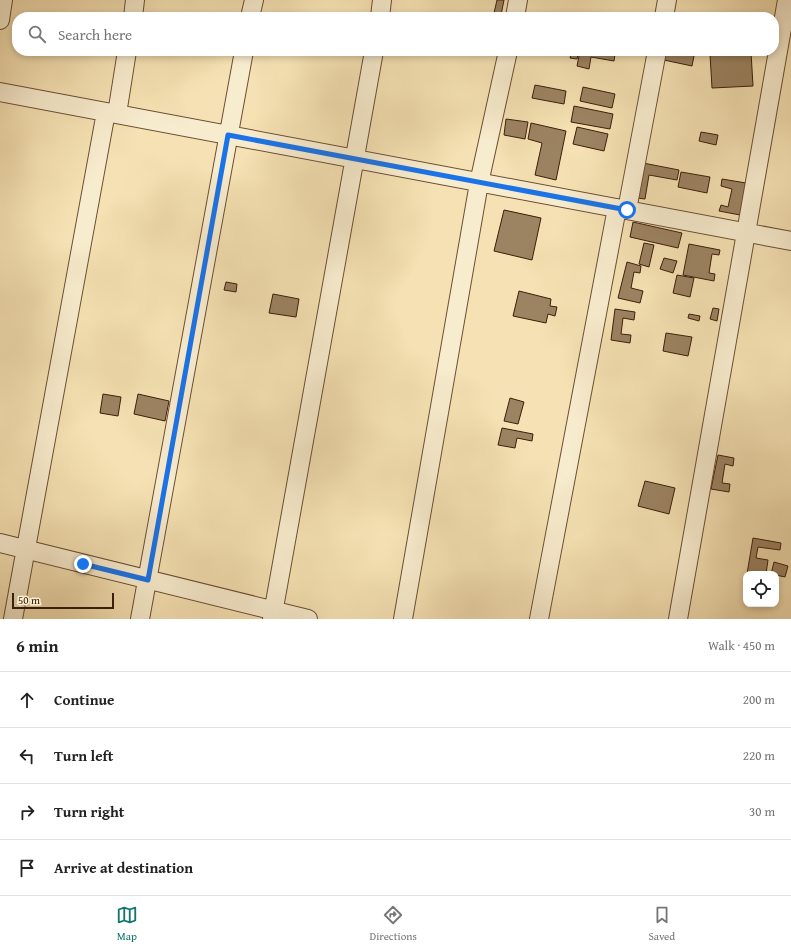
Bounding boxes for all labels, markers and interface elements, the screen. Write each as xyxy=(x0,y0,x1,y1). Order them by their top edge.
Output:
search box xyxy=(12,12,779,56)
icon: search xyxy=(26,23,48,45)
text: Search here xyxy=(58,24,132,45)
route start xyxy=(618,201,636,219)
route end xyxy=(74,555,92,573)
map controls xyxy=(743,571,779,607)
button: locate xyxy=(743,571,779,607)
scale bar xyxy=(12,591,114,610)
text: 50 m xyxy=(18,592,40,608)
text: 6 min xyxy=(16,633,58,658)
text: Walk · 450 m xyxy=(708,636,775,655)
icon: ahead xyxy=(16,689,38,711)
text: Continue xyxy=(54,689,115,710)
text: 200 m xyxy=(743,690,775,709)
icon: left xyxy=(16,745,38,767)
text: Turn left xyxy=(54,745,113,766)
text: 220 m xyxy=(743,746,775,765)
icon: right xyxy=(16,801,38,823)
text: Turn right xyxy=(54,801,125,822)
text: 30 m xyxy=(749,802,775,821)
icon: arrive xyxy=(16,857,38,879)
text: Arrive at destination xyxy=(54,857,193,878)
tab: Map xyxy=(116,904,138,944)
tab: Directions xyxy=(370,904,417,944)
tab: Saved xyxy=(648,904,675,944)

